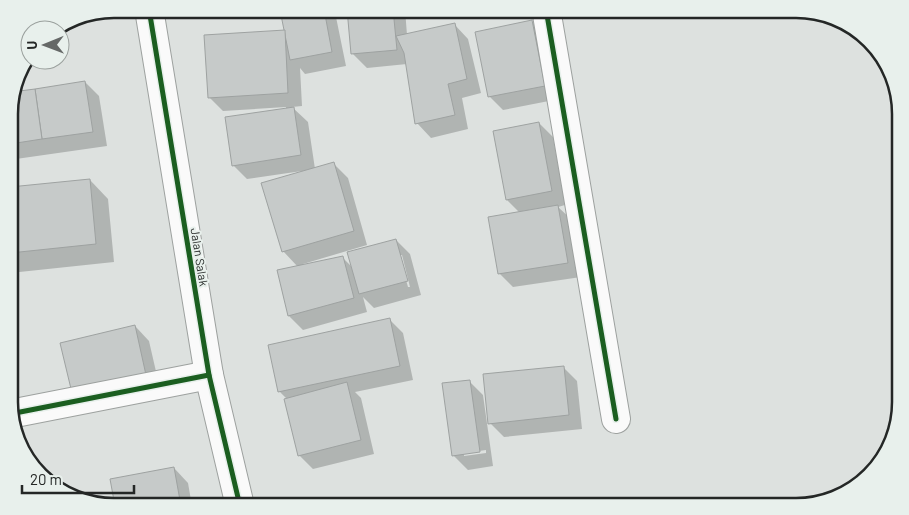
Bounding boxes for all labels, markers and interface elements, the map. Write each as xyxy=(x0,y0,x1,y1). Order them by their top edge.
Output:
north arrow xyxy=(20,20,70,70)
text: U xyxy=(23,40,40,50)
street label: Jalan Salak xyxy=(188,227,212,287)
scale bar xyxy=(22,462,135,494)
text: 20 m xyxy=(30,470,62,488)

